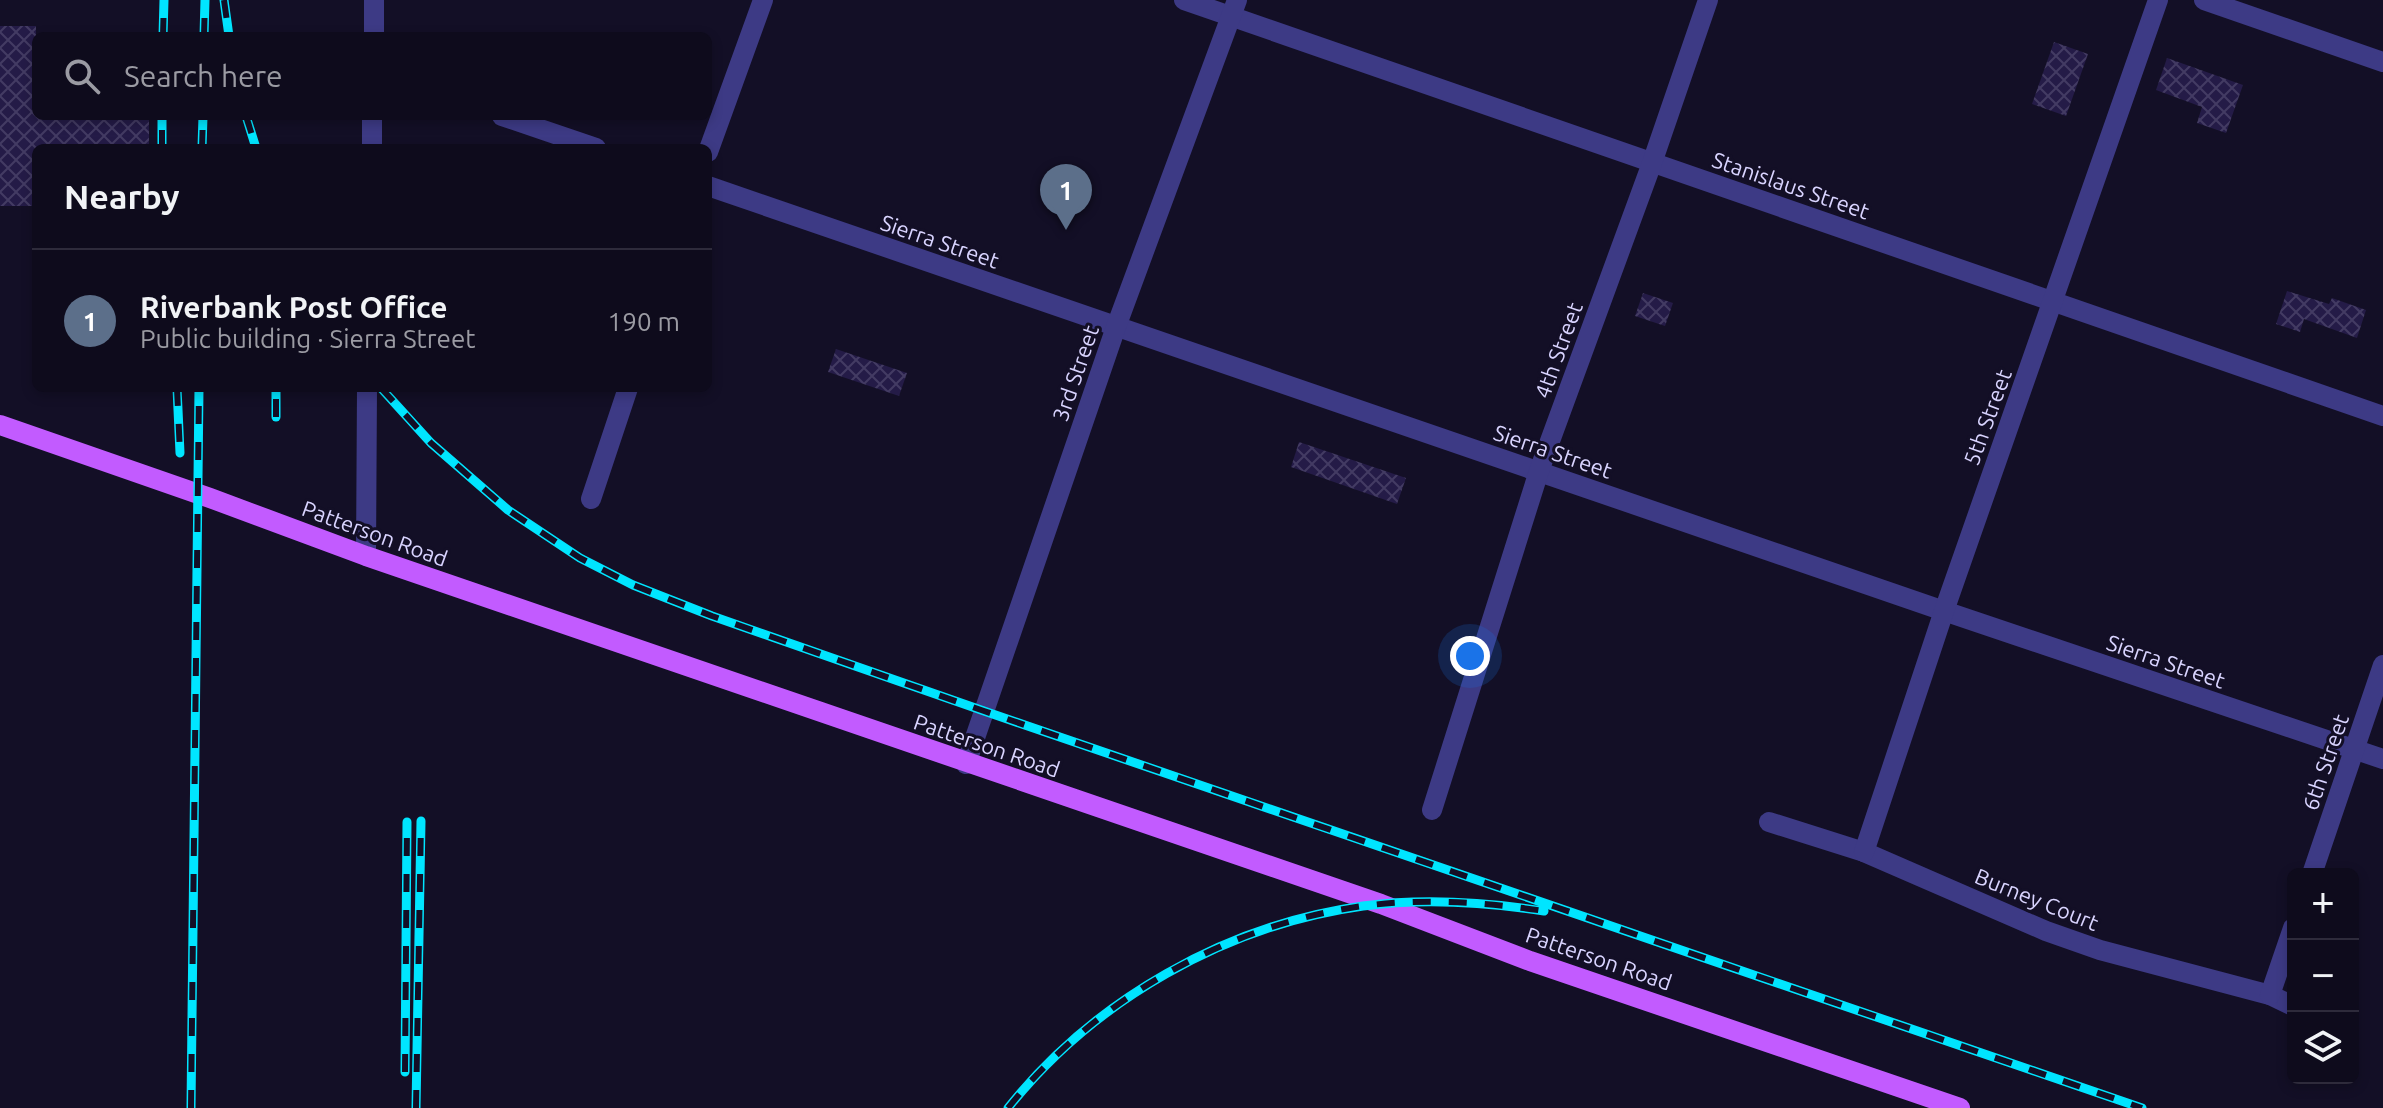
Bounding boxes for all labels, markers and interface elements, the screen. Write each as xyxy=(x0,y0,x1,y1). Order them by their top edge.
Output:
search box xyxy=(32,32,712,120)
icon: search xyxy=(60,54,104,98)
text: Search here xyxy=(124,59,283,93)
street label: Stanislaus Street xyxy=(1709,146,1873,224)
pin: 1 xyxy=(1040,164,1092,230)
text: Nearby xyxy=(64,177,179,215)
street label: Sierra Street xyxy=(878,209,1003,273)
text: Riverbank Post Office xyxy=(140,290,448,324)
street label: 4th Street xyxy=(1529,298,1587,401)
text: 1 xyxy=(83,307,97,336)
text: 190 m xyxy=(608,307,680,336)
street label: 3rd Street xyxy=(1047,321,1103,424)
text: Public building · Sierra Street xyxy=(140,324,475,353)
street label: 5th Street xyxy=(1958,365,2016,468)
street label: Sierra Street xyxy=(1491,419,1616,483)
street label: Patterson Road xyxy=(299,495,451,571)
street label: Sierra Street xyxy=(2104,629,2229,693)
your location xyxy=(1450,636,1490,676)
street label: Patterson Road xyxy=(911,708,1063,782)
street label: 6th Street xyxy=(2297,710,2353,813)
street label: Burney Court xyxy=(1972,863,2103,935)
map controls xyxy=(2287,868,2359,1084)
button: + xyxy=(2287,868,2359,940)
street label: Patterson Road xyxy=(1523,921,1675,995)
button: − xyxy=(2287,940,2359,1012)
button: layers xyxy=(2287,1012,2359,1084)

